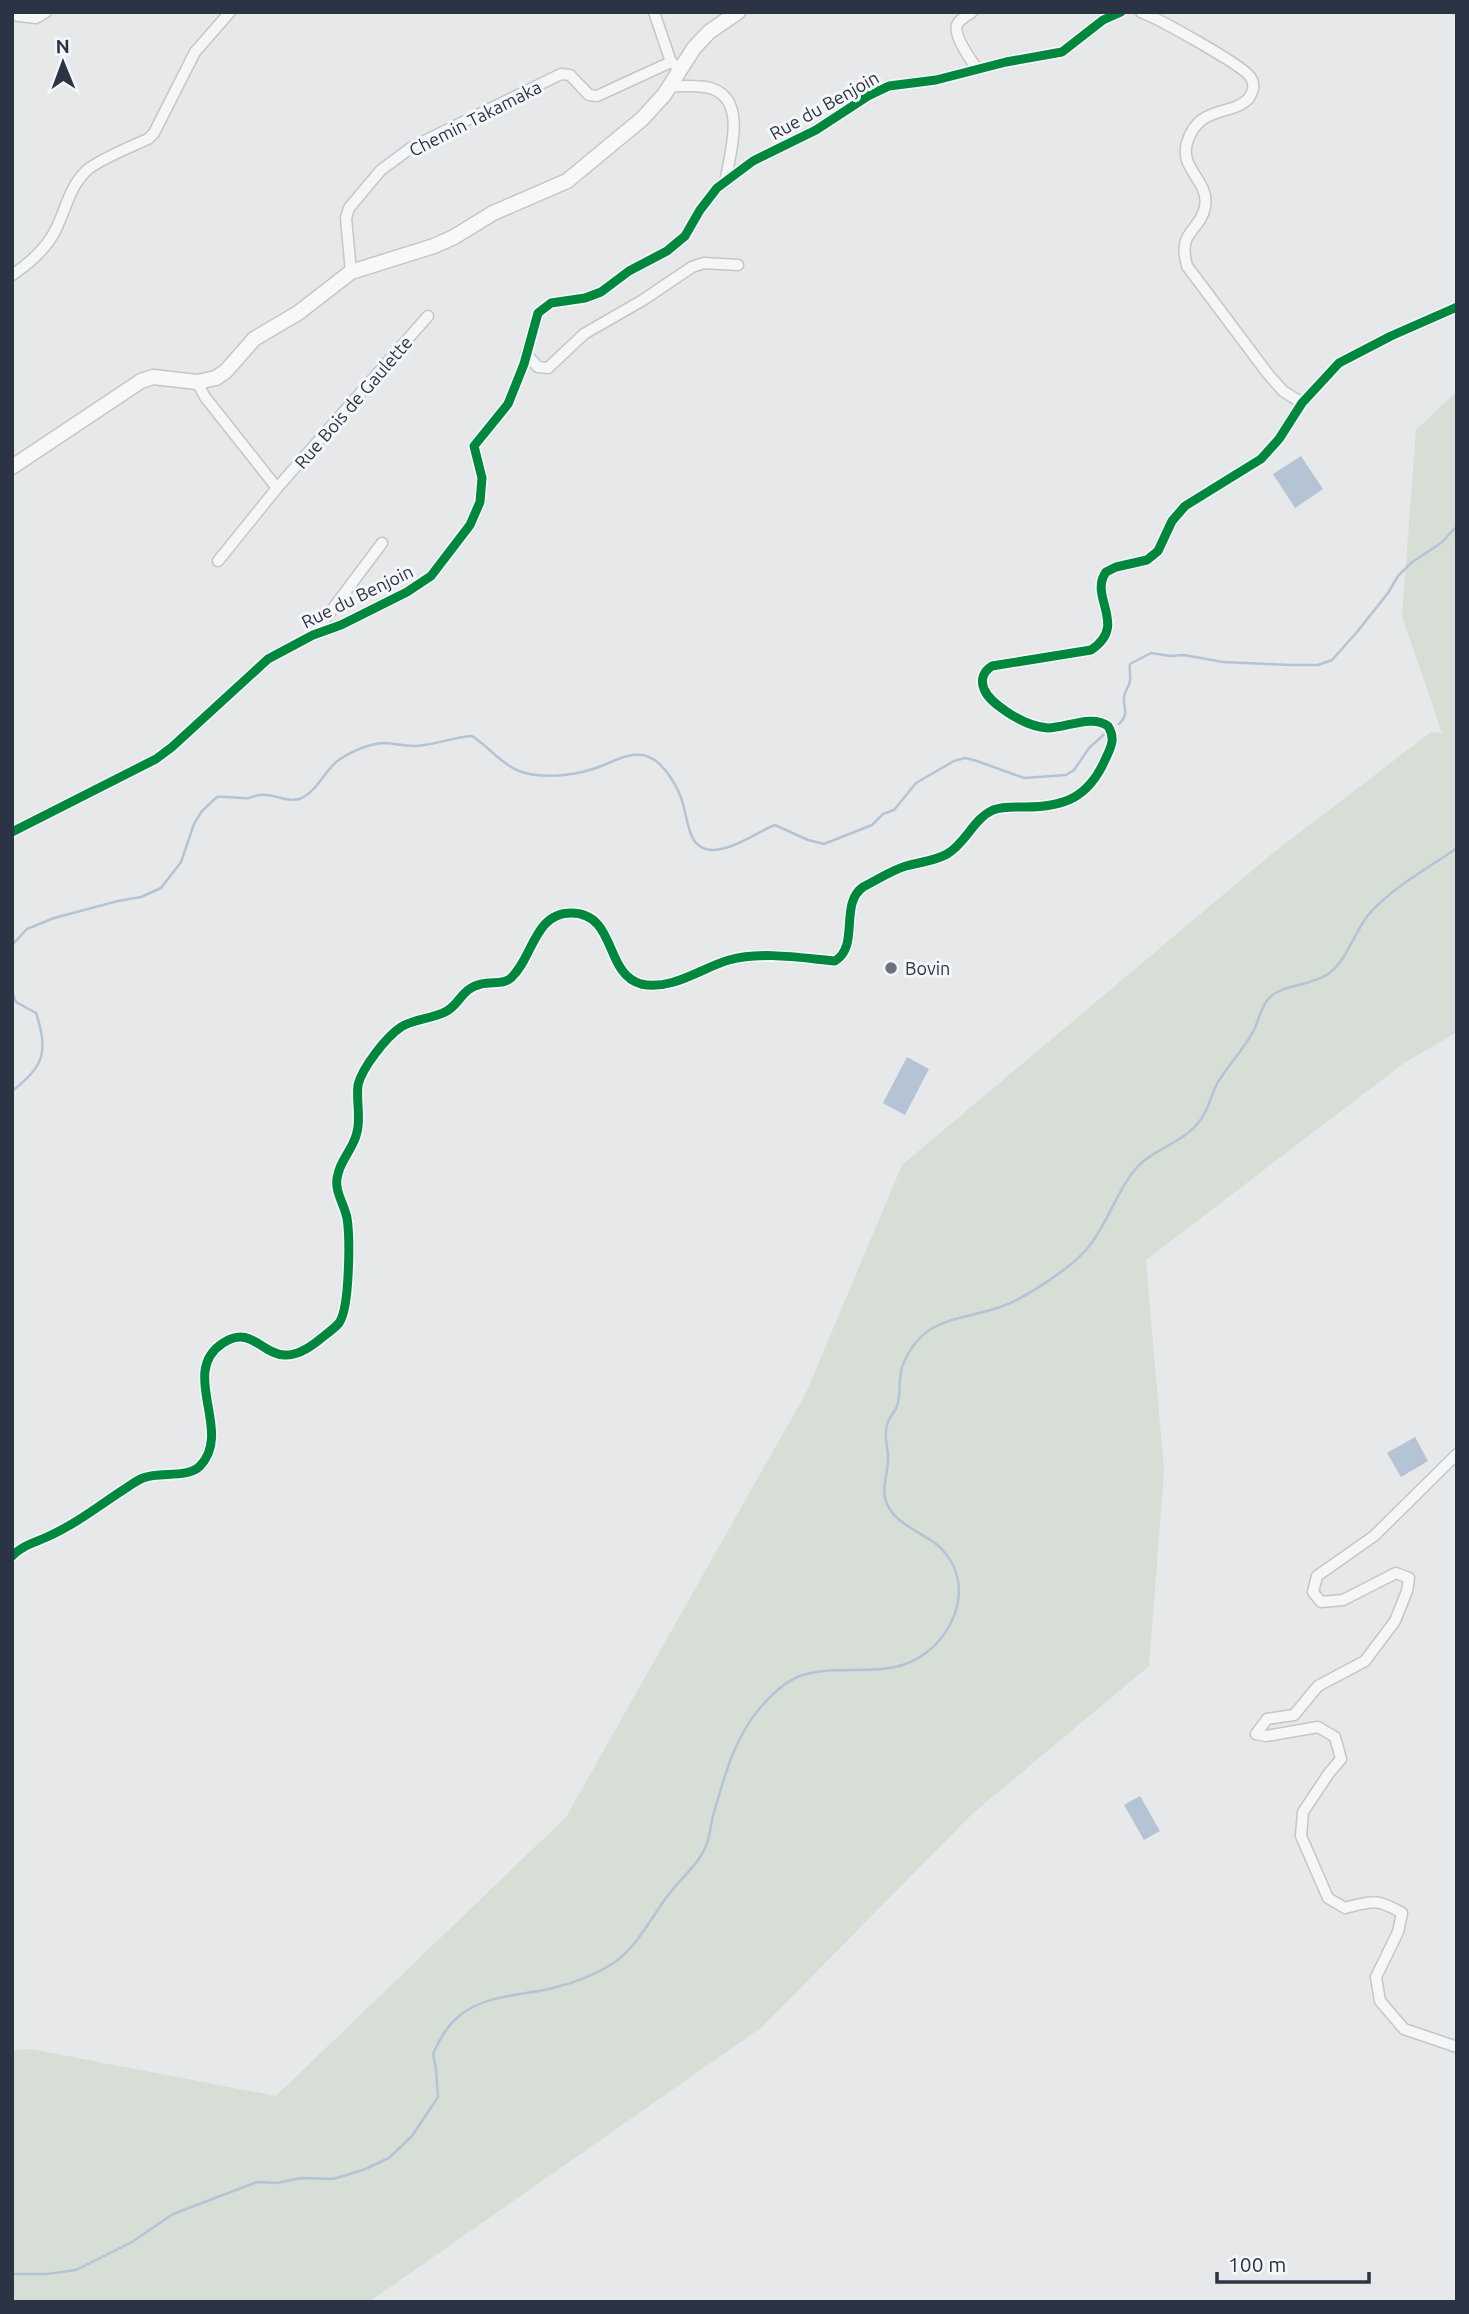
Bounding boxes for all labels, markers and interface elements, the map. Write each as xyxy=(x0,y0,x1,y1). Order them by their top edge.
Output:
north arrow xyxy=(28,28,98,98)
text: N xyxy=(55,35,70,57)
street label: Rue du Benjoin xyxy=(766,67,882,143)
street label: Chemin Takamaka xyxy=(406,76,544,160)
street label: Rue Bois de Gaulette xyxy=(290,332,416,472)
street label: Rue du Benjoin xyxy=(298,560,416,632)
place label: Bovin xyxy=(905,958,950,978)
marker: Bovin xyxy=(883,960,899,976)
scale bar xyxy=(1217,2240,1369,2284)
text: 100 m xyxy=(1228,2252,1286,2276)

